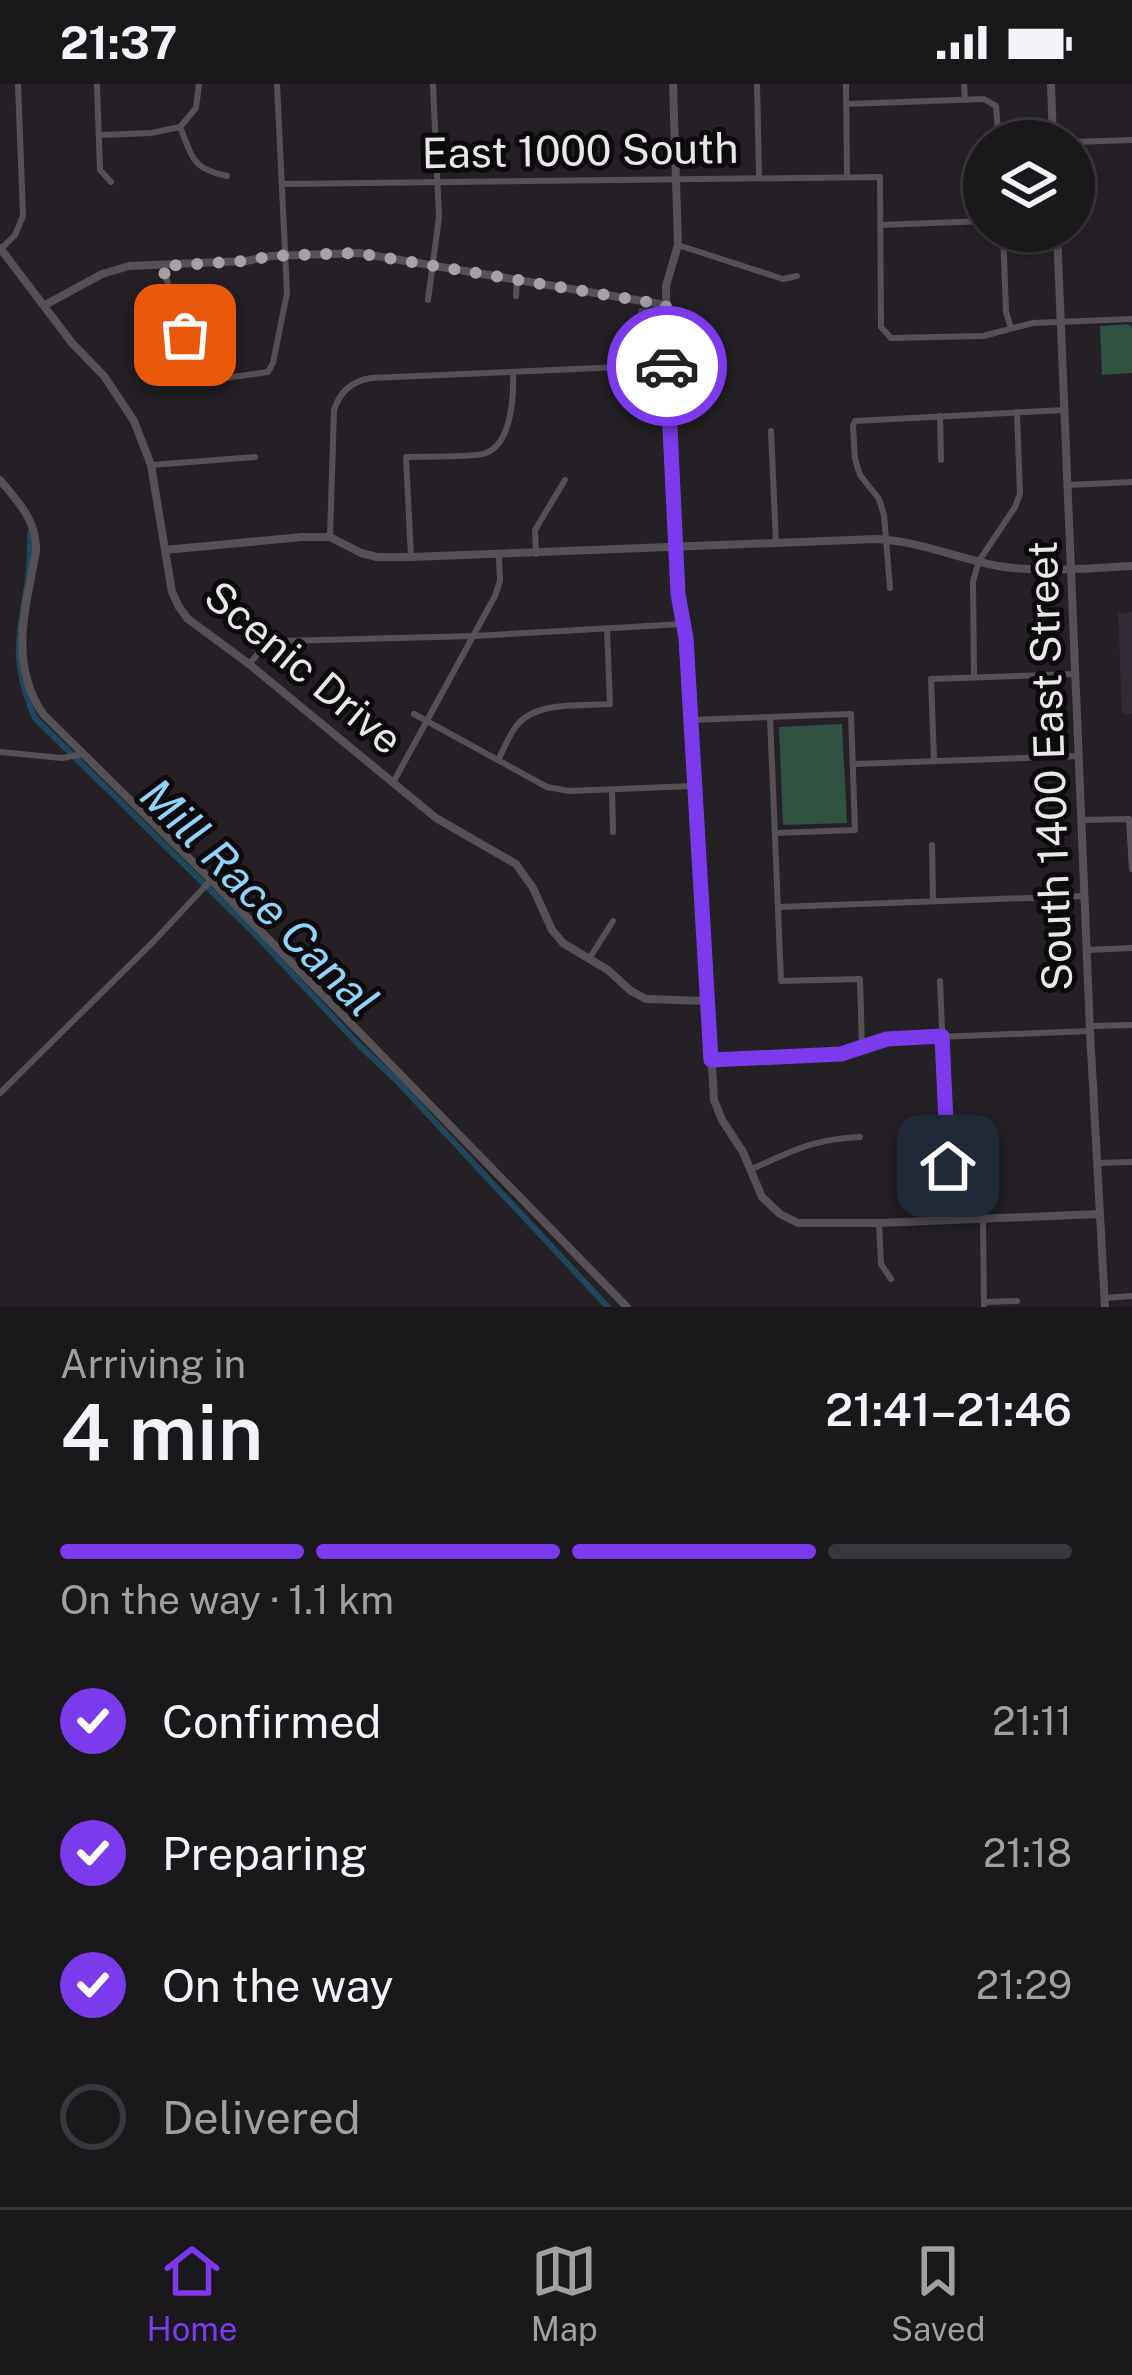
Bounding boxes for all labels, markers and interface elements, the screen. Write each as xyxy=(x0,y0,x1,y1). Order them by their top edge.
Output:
text: 21:37 xyxy=(60,16,177,69)
map controls xyxy=(963,120,1095,252)
button: layers xyxy=(963,120,1095,252)
street label: East 1000 South xyxy=(421,123,739,177)
pin xyxy=(134,284,236,386)
icon: bag xyxy=(152,302,218,368)
courier xyxy=(607,306,727,426)
icon: car xyxy=(634,333,700,399)
street label: South 1400 East Street xyxy=(1017,540,1081,992)
street label: Scenic Drive xyxy=(195,570,413,764)
water label: Mill Race Canal xyxy=(130,767,390,1027)
pin xyxy=(897,1115,999,1217)
icon: home xyxy=(915,1133,981,1199)
text: Arriving in xyxy=(60,1341,246,1387)
text: 21:41–21:46 xyxy=(825,1383,1072,1436)
text: 4 min xyxy=(60,1386,263,1478)
text: On the way · 1.1 km xyxy=(60,1577,394,1623)
icon: check xyxy=(60,1688,126,1754)
text: Confirmed xyxy=(162,1695,381,1748)
text: 21:11 xyxy=(992,1698,1072,1744)
icon: check xyxy=(60,1820,126,1886)
text: Preparing xyxy=(162,1827,368,1880)
text: 21:18 xyxy=(983,1830,1072,1876)
icon: check xyxy=(60,1952,126,2018)
text: On the way xyxy=(162,1959,394,2012)
text: 21:29 xyxy=(976,1962,1072,2008)
text: Delivered xyxy=(162,2091,361,2144)
tab: Home xyxy=(147,2238,238,2348)
tab: Map xyxy=(531,2238,598,2348)
tab: Saved xyxy=(891,2238,985,2348)

